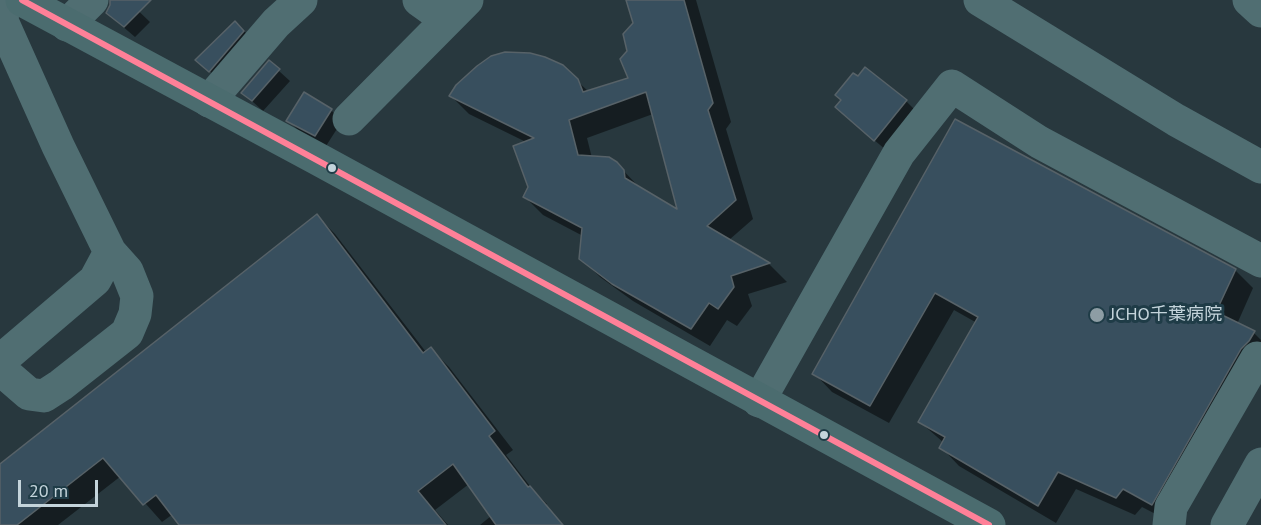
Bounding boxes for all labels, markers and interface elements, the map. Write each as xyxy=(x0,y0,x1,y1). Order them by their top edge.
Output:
unlabelled marker xyxy=(326,162,338,174)
place label: JCHO千葉病院 xyxy=(1110,304,1222,326)
marker: JCHO千葉病院 xyxy=(1088,306,1106,324)
unlabelled marker xyxy=(818,429,830,441)
scale bar xyxy=(21,468,100,506)
text: 20 m xyxy=(29,479,68,502)

